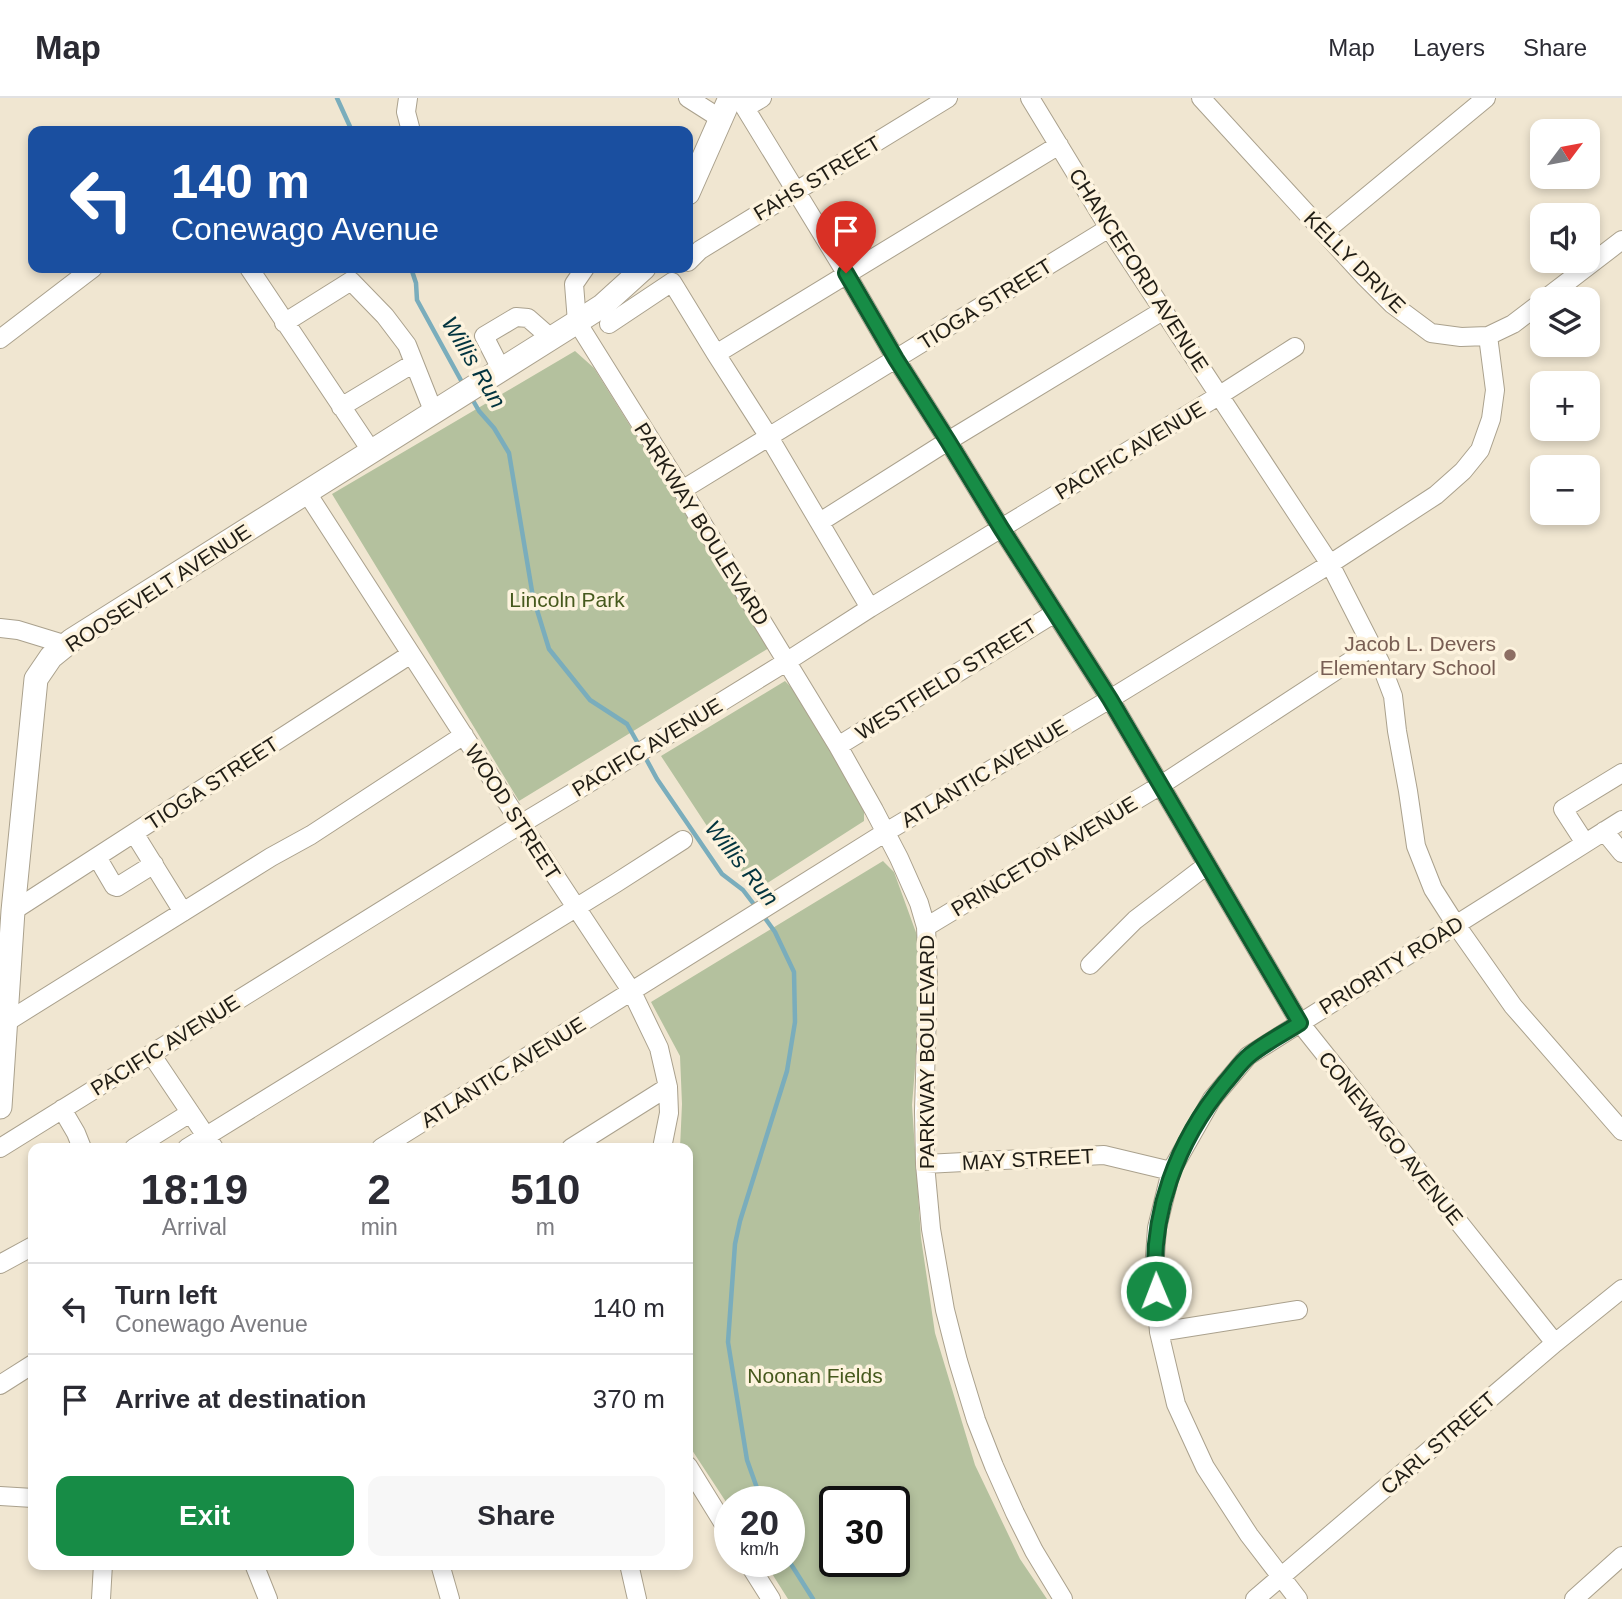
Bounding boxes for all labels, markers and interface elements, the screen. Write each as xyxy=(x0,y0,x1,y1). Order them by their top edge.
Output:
text: Map xyxy=(35,29,101,66)
text: Map xyxy=(1328,34,1375,61)
text: Layers xyxy=(1413,34,1485,61)
text: Share xyxy=(1523,34,1587,61)
north arrow xyxy=(1530,119,1600,189)
map controls xyxy=(1530,119,1600,525)
street label: FAHS STREET xyxy=(750,131,885,225)
icon: left xyxy=(56,154,147,245)
text: 140 m xyxy=(171,154,310,208)
street label: CHANCEFORD AVENUE xyxy=(1065,164,1213,376)
pin xyxy=(816,201,876,273)
button: sound xyxy=(1530,203,1600,273)
street label: KELLY DRIVE xyxy=(1300,207,1410,317)
text: Conewago Avenue xyxy=(171,211,439,247)
icon: arrive xyxy=(827,212,865,250)
street label: TIOGA STREET xyxy=(914,254,1056,354)
button: layers xyxy=(1530,287,1600,357)
water label: Willis Run xyxy=(437,312,511,412)
button: + xyxy=(1530,371,1600,441)
street label: PACIFIC AVENUE xyxy=(1051,396,1209,504)
street label: PARKWAY BOULEVARD xyxy=(630,418,774,630)
button: − xyxy=(1530,455,1600,525)
street label: ROOSEVELT AVENUE xyxy=(61,520,255,656)
park label: Lincoln Park xyxy=(509,588,625,611)
street label: WESTFIELD STREET xyxy=(851,614,1041,744)
place label: Jacob L. Devers Elementary School xyxy=(1320,632,1496,679)
marker: Jacob L. Devers Elementary School xyxy=(1502,647,1518,663)
street label: PACIFIC AVENUE xyxy=(568,693,726,801)
street label: ATLANTIC AVENUE xyxy=(897,714,1071,832)
street label: TIOGA STREET xyxy=(142,732,283,834)
street label: WOOD STREET xyxy=(461,740,565,884)
street label: PRINCETON AVENUE xyxy=(947,791,1141,921)
water label: Willis Run xyxy=(700,815,784,911)
street label: PRIORITY ROAD xyxy=(1315,911,1467,1019)
street label: PARKWAY BOULEVARD xyxy=(915,935,938,1169)
street label: PACIFIC AVENUE xyxy=(86,990,244,1100)
street label: ATLANTIC AVENUE xyxy=(417,1012,589,1132)
street label: CONEWAGO AVENUE xyxy=(1314,1047,1468,1229)
street label: MAY STREET xyxy=(961,1144,1095,1174)
text: 18:19 xyxy=(141,1166,248,1213)
text: 2 xyxy=(367,1166,391,1213)
text: 510 xyxy=(510,1166,580,1213)
text: Arrival xyxy=(162,1214,227,1240)
text: min xyxy=(361,1214,398,1240)
text: m xyxy=(536,1214,555,1240)
position arrow xyxy=(1119,1254,1193,1328)
text: Turn left xyxy=(115,1280,217,1310)
icon: left xyxy=(56,1290,94,1328)
text: 140 m xyxy=(593,1293,665,1323)
text: Conewago Avenue xyxy=(115,1311,308,1337)
park label: Noonan Fields xyxy=(747,1364,883,1387)
icon: arrive xyxy=(56,1381,94,1419)
text: Arrive at destination xyxy=(115,1384,366,1414)
text: 370 m xyxy=(593,1384,665,1414)
street label: CARL STREET xyxy=(1376,1387,1500,1499)
button: Exit xyxy=(56,1476,354,1556)
button: Share xyxy=(368,1476,665,1556)
speed limit sign: 30 xyxy=(819,1486,910,1577)
text: 20 xyxy=(740,1503,779,1542)
text: km/h xyxy=(740,1539,779,1559)

